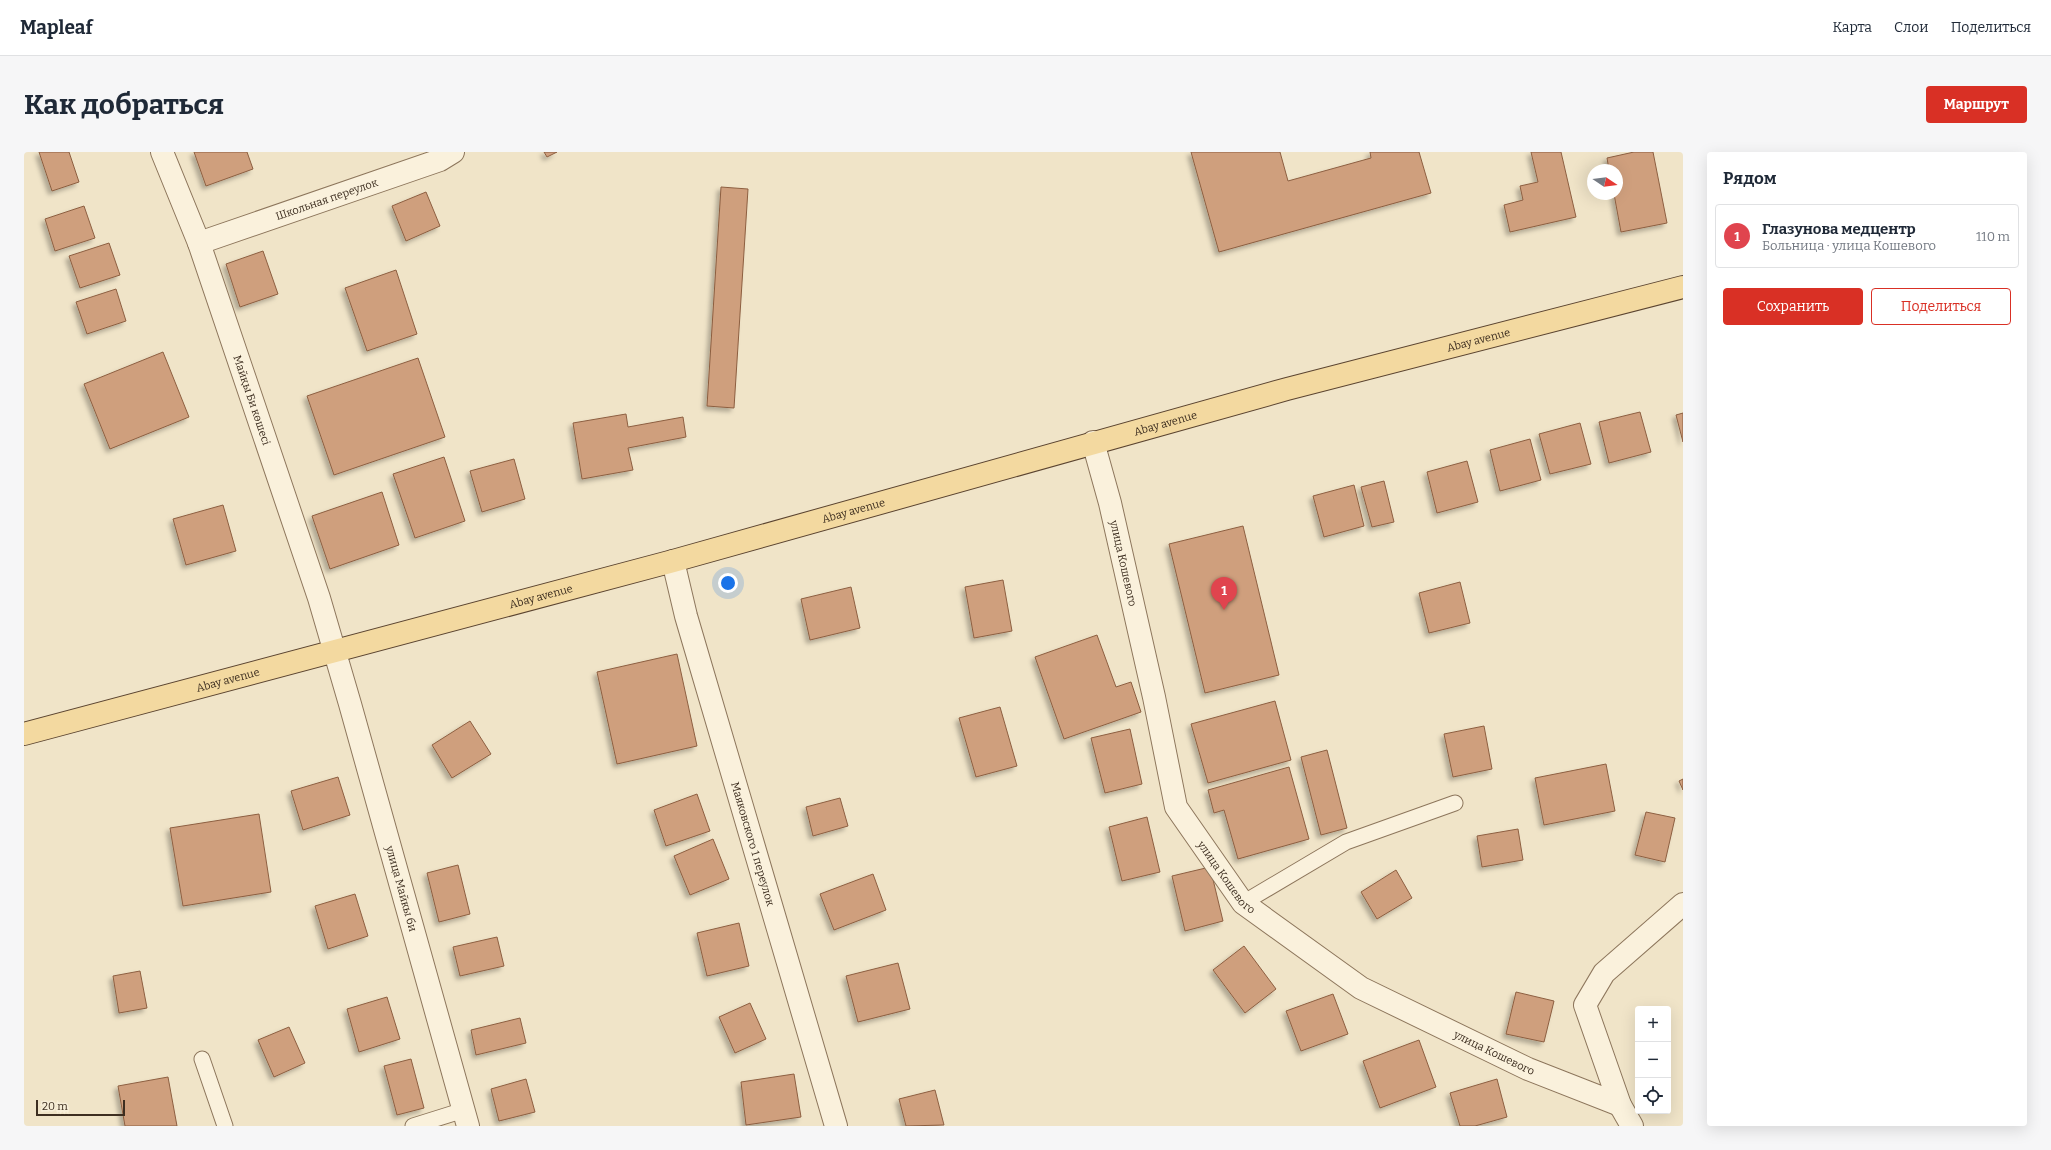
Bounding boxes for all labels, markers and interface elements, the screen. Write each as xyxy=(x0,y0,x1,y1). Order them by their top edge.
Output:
text: Mapleaf xyxy=(20,16,93,39)
text: Карта xyxy=(1832,19,1872,36)
text: Слои xyxy=(1894,19,1929,36)
text: Поделиться xyxy=(1951,19,2031,36)
button: Маршрут xyxy=(1926,86,2027,123)
text: Как добраться xyxy=(24,88,224,121)
north arrow xyxy=(1587,164,1623,200)
text: Рядом xyxy=(1723,168,1776,189)
street label: Школьная переулок xyxy=(274,176,380,223)
text: Глазунова медцентр xyxy=(1762,220,1916,238)
text: 1 xyxy=(1734,229,1740,244)
text: 110 m xyxy=(1976,229,2010,244)
text: Больница · улица Кошевого xyxy=(1762,238,1936,253)
button: Сохранить xyxy=(1723,288,1863,325)
button: Поделиться xyxy=(1871,288,2011,325)
street label: Abay avenue xyxy=(1446,326,1512,355)
street label: Майқы Би көшесі xyxy=(230,354,273,447)
street label: Abay avenue xyxy=(1132,409,1199,439)
street label: Abay avenue xyxy=(821,496,887,526)
street label: улица Кошевого xyxy=(1107,518,1139,608)
your location xyxy=(718,573,738,593)
pin: 1 xyxy=(1211,577,1237,610)
street label: Abay avenue xyxy=(508,582,574,611)
street label: Abay avenue xyxy=(195,665,261,695)
street label: Маяковского 1 переулок xyxy=(728,780,777,908)
street label: улица Кошевого xyxy=(1194,838,1257,917)
street label: улица Майкы би xyxy=(383,843,419,933)
map controls xyxy=(1635,1006,1671,1114)
button: + xyxy=(1635,1006,1671,1042)
street label: улица Кошевого xyxy=(1451,1028,1536,1078)
button: − xyxy=(1635,1042,1671,1078)
button: locate xyxy=(1635,1078,1671,1114)
scale bar xyxy=(36,1098,125,1117)
text: 20 m xyxy=(42,1100,68,1113)

